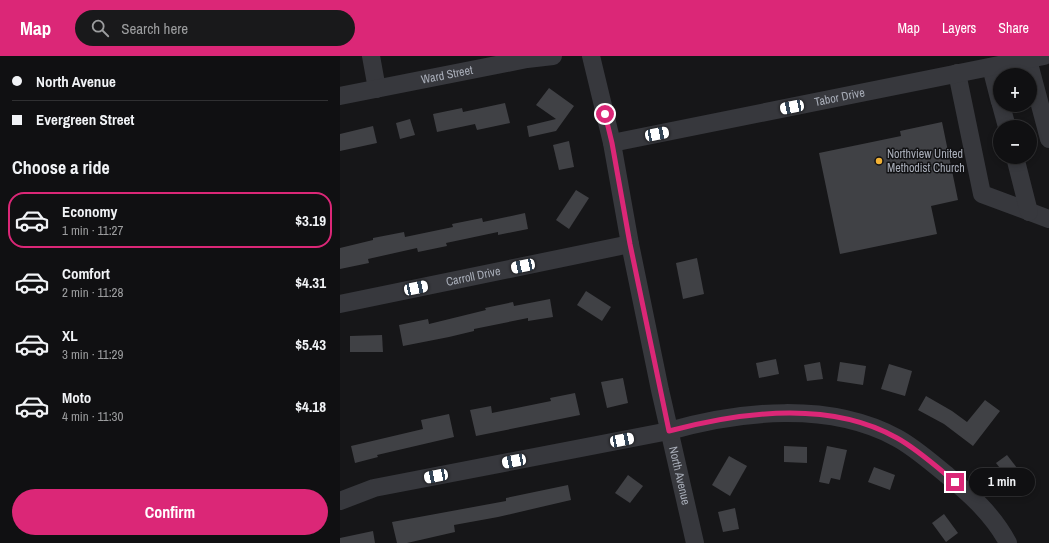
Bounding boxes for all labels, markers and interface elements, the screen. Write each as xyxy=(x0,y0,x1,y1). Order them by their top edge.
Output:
search box xyxy=(75,10,355,46)
text: Map xyxy=(20,15,51,41)
icon: search xyxy=(89,17,111,39)
text: Search here xyxy=(121,18,188,39)
text: Map xyxy=(898,19,920,37)
text: Layers xyxy=(942,19,976,37)
text: Share xyxy=(998,19,1029,37)
street label: Ward Street xyxy=(420,62,474,88)
map controls xyxy=(993,68,1037,164)
button: + xyxy=(993,68,1037,112)
text: North Avenue xyxy=(36,71,116,92)
street label: Tabor Drive xyxy=(813,84,866,110)
car xyxy=(779,99,805,115)
route start xyxy=(596,105,614,123)
text: Evergreen Street xyxy=(36,109,134,130)
button: − xyxy=(993,120,1037,164)
car xyxy=(644,126,670,142)
place label: Northview United Methodist Church xyxy=(887,146,965,176)
text: Choose a ride xyxy=(12,155,110,180)
marker: Northview United Methodist Church xyxy=(874,156,884,166)
text: Economy xyxy=(62,201,117,222)
icon: car xyxy=(14,202,50,238)
text: $3.19 xyxy=(295,210,326,231)
text: 1 min · 11:27 xyxy=(62,222,123,239)
car xyxy=(510,258,536,274)
text: Comfort xyxy=(62,263,110,284)
street label: Carroll Drive xyxy=(444,263,502,290)
icon: car xyxy=(14,264,50,300)
text: $4.31 xyxy=(295,272,326,293)
car xyxy=(403,280,429,296)
text: 2 min · 11:28 xyxy=(62,284,123,301)
text: XL xyxy=(62,325,78,346)
icon: car xyxy=(14,326,50,362)
text: $5.43 xyxy=(295,334,326,355)
text: 3 min · 11:29 xyxy=(62,346,123,363)
text: Moto xyxy=(62,387,91,408)
icon: car xyxy=(14,388,50,424)
text: $4.18 xyxy=(295,396,326,417)
text: 4 min · 11:30 xyxy=(62,408,123,425)
car xyxy=(609,432,635,448)
street label: North Avenue xyxy=(665,445,694,506)
car xyxy=(501,453,527,469)
car xyxy=(423,468,449,484)
callout: 1 min xyxy=(969,468,1035,496)
route end xyxy=(946,473,964,491)
text: 1 min xyxy=(988,473,1016,490)
button: Confirm xyxy=(12,489,328,535)

